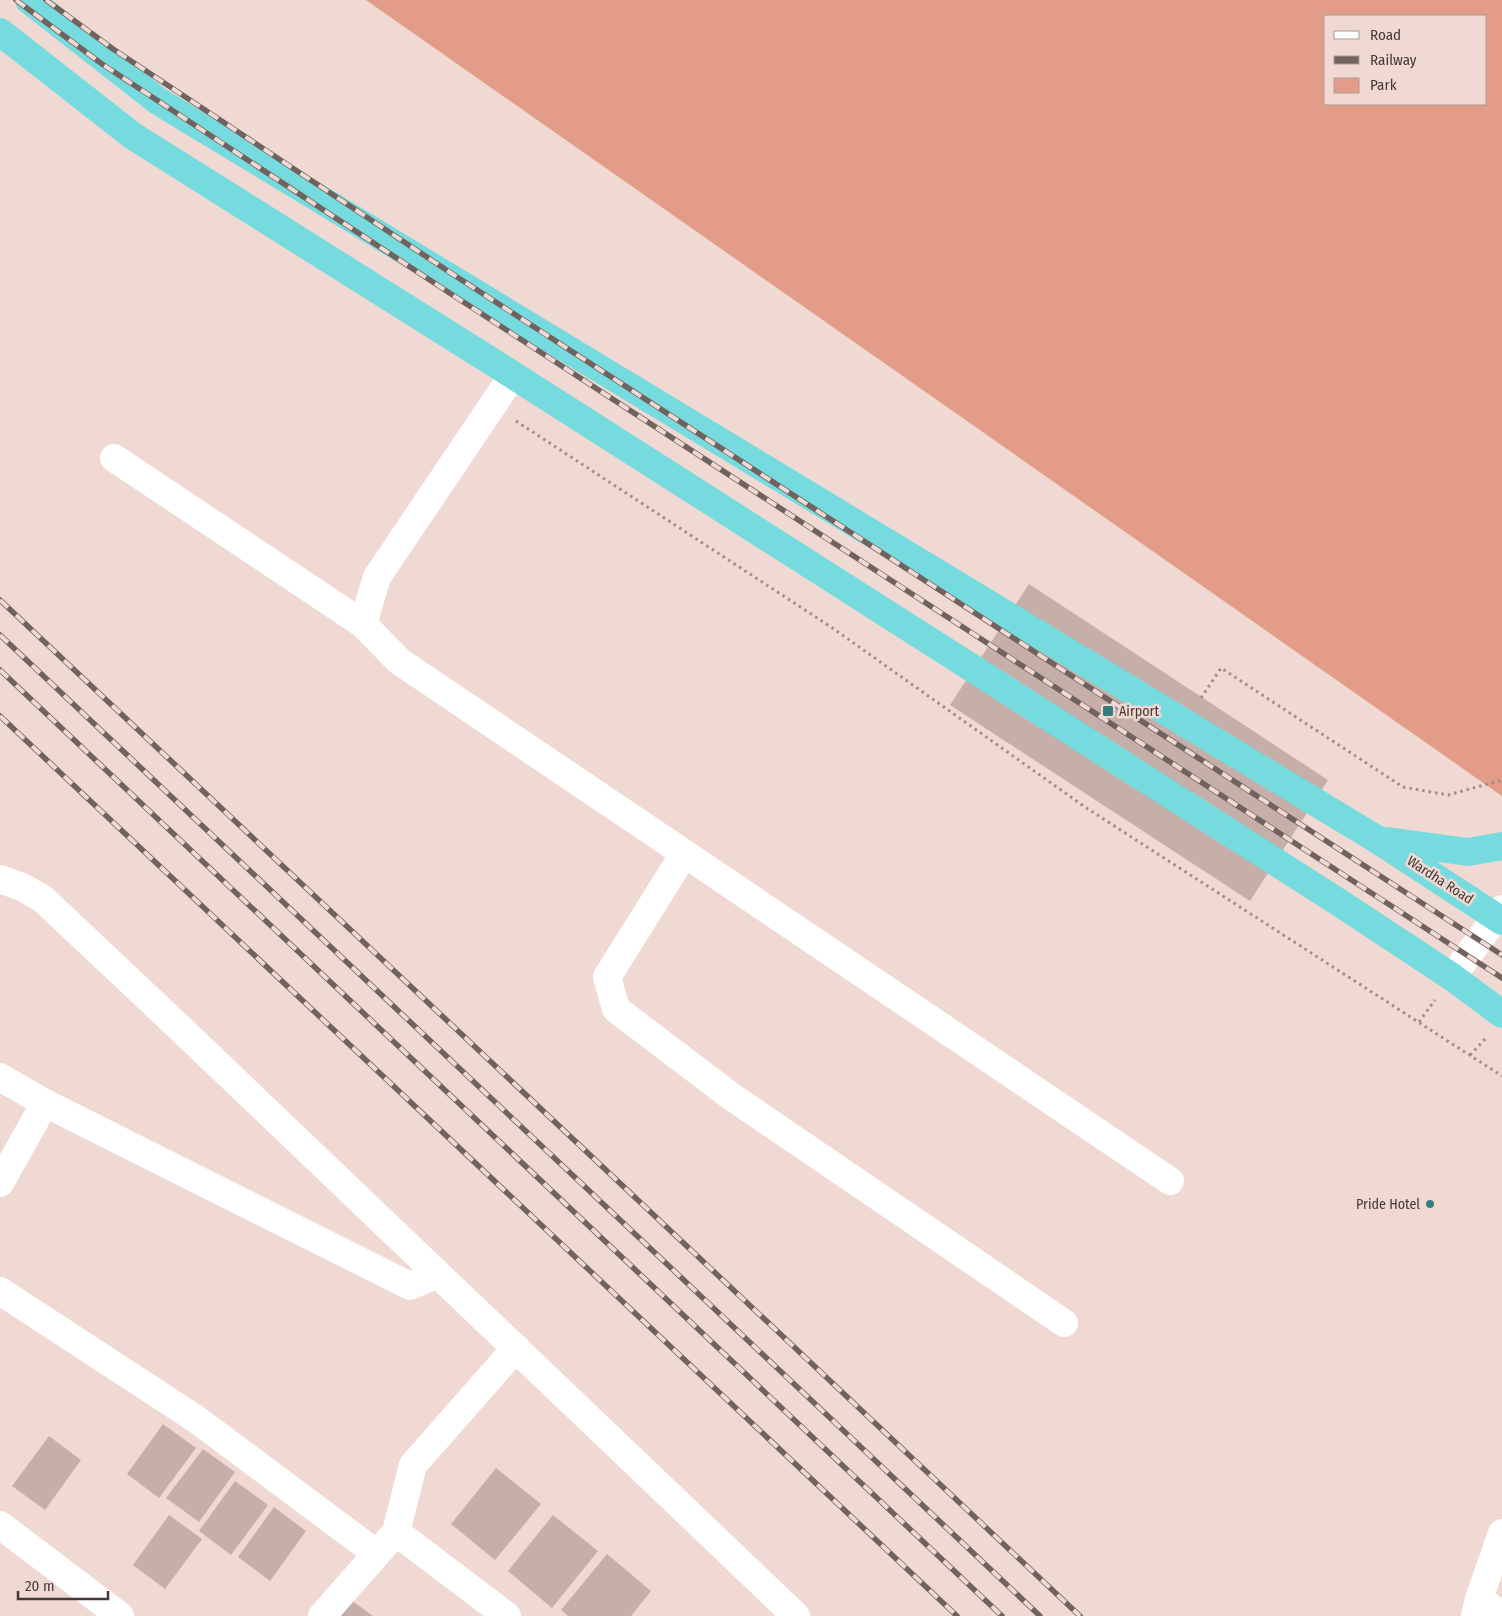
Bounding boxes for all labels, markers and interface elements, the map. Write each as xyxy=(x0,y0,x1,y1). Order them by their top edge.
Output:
legend xyxy=(1324,15,1487,105)
text: Road xyxy=(1370,26,1401,44)
text: Railway xyxy=(1370,51,1417,69)
text: Park xyxy=(1370,76,1397,94)
place label: Airport xyxy=(1119,703,1159,720)
marker: Airport xyxy=(1101,704,1115,718)
street label: Wardha Road xyxy=(1404,852,1476,908)
place label: Pride Hotel xyxy=(1356,1196,1420,1213)
marker: Pride Hotel xyxy=(1424,1198,1436,1210)
scale bar xyxy=(18,1568,108,1600)
text: 20 m xyxy=(25,1577,55,1595)

